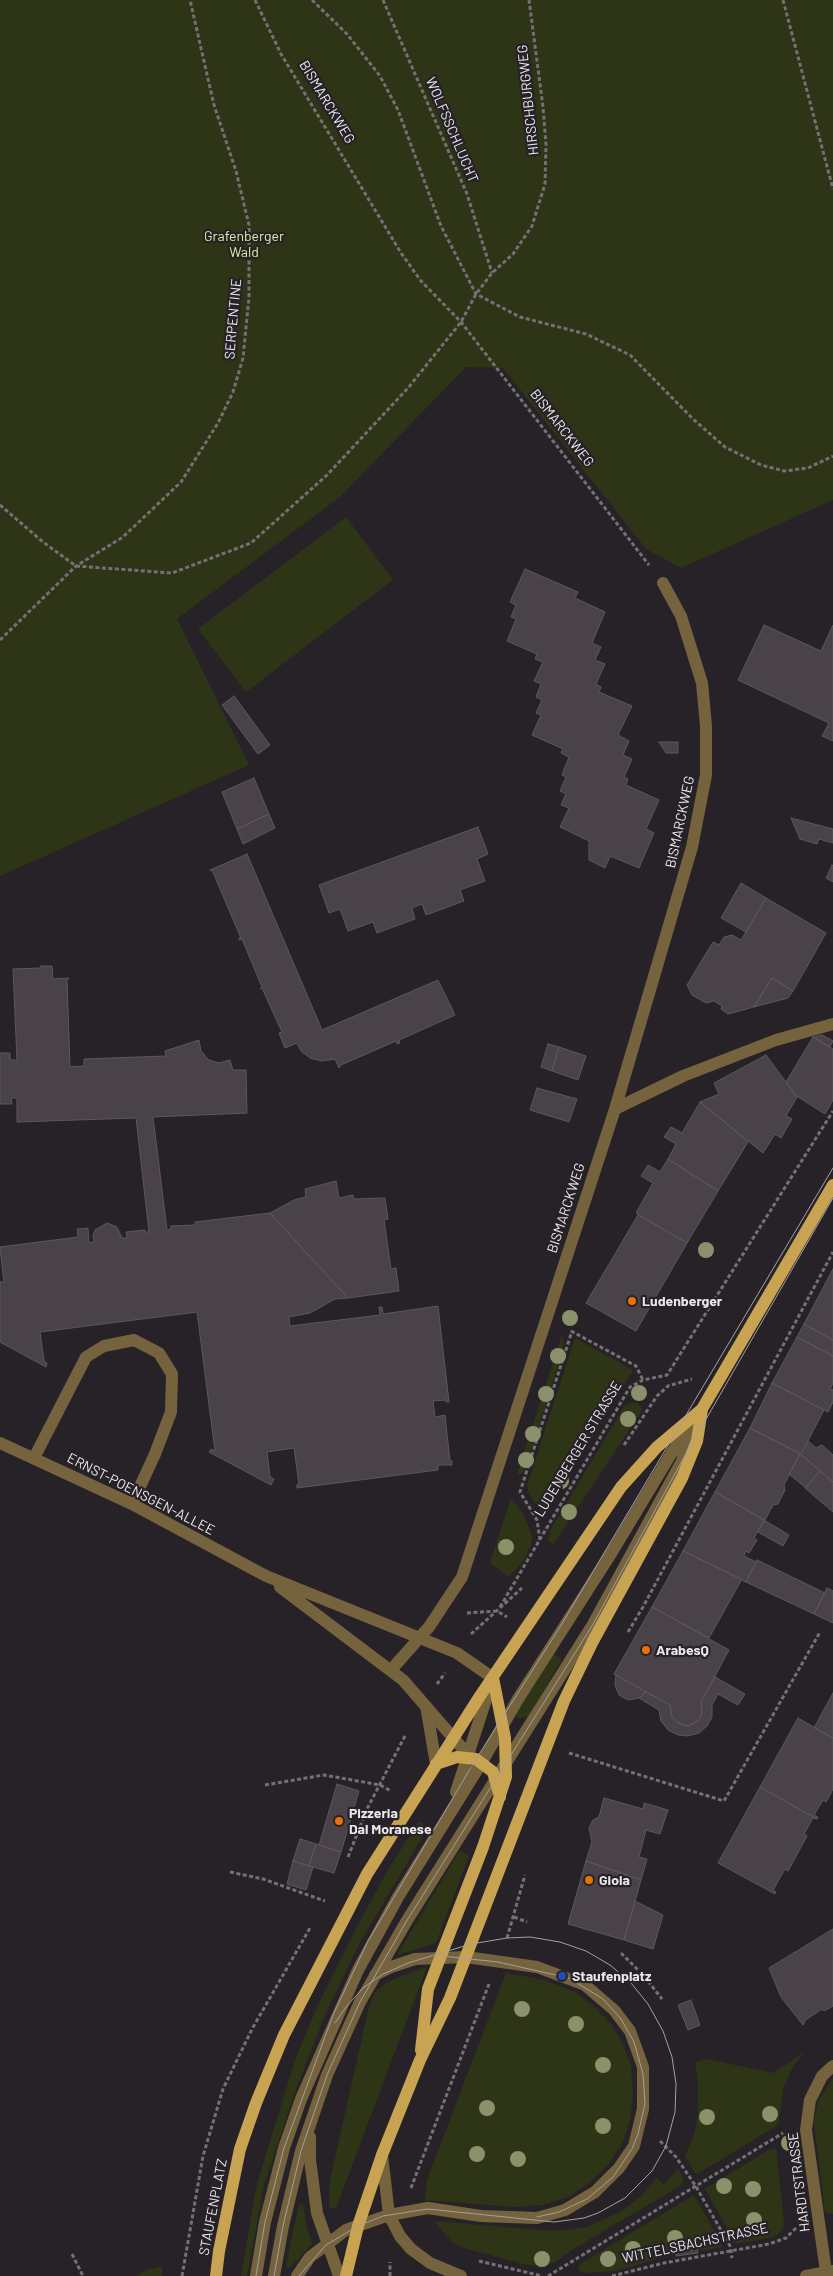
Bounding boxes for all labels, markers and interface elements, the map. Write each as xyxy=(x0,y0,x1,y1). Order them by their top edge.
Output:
street label: HIRSCHBURGWEG xyxy=(514,44,542,156)
street label: BISMARCKWEG xyxy=(296,57,358,147)
street label: WOLFSSCHLUCHT xyxy=(422,75,482,185)
park label: Grafenberger Wald xyxy=(204,228,284,260)
street label: SERPENTINE xyxy=(221,278,245,360)
street label: BISMARCKWEG xyxy=(526,386,598,470)
street label: BISMARCKWEG xyxy=(662,774,698,870)
street label: BISMARCKWEG xyxy=(544,1161,588,1255)
place label: Ludenberger xyxy=(642,1293,722,1309)
marker: Ludenberger xyxy=(626,1295,638,1307)
street label: LUDENBERGER STRASSE xyxy=(531,1378,625,1520)
street label: ERNST-POENSGEN-ALLEE xyxy=(64,1449,218,1539)
place label: ArabesQ xyxy=(656,1642,709,1658)
marker: ArabesQ xyxy=(640,1644,652,1656)
place label: Pizzeria Dal Moranese xyxy=(349,1805,432,1838)
marker: Pizzeria Dal Moranese xyxy=(333,1815,345,1827)
place label: Gioia xyxy=(599,1872,630,1888)
marker: Gioia xyxy=(583,1874,595,1886)
place label: Staufenplatz xyxy=(572,1968,651,1984)
marker: Staufenplatz xyxy=(556,1970,568,1982)
street label: HARDTSTRASSE xyxy=(785,2131,813,2233)
street label: STAUFENPLATZ xyxy=(195,2157,231,2257)
street label: WITTELSBACHSTRASSE xyxy=(621,2219,769,2267)

